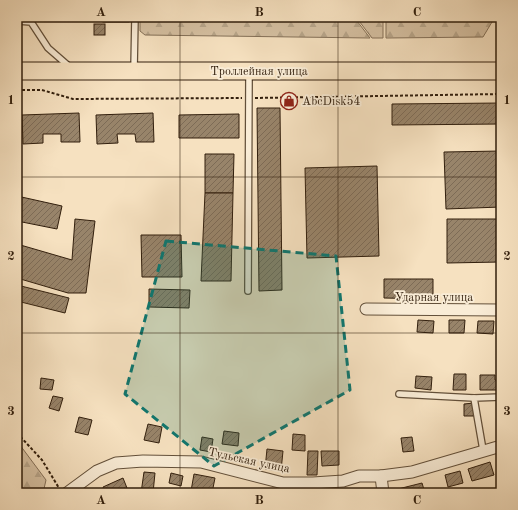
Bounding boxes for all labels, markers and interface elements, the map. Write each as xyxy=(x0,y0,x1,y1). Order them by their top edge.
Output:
text: A xyxy=(96,6,106,19)
text: B xyxy=(254,6,264,19)
text: C xyxy=(413,6,421,19)
street label: Троллейная улица xyxy=(210,66,308,78)
shop icon: AbcDisk54 xyxy=(279,91,299,111)
text: 1 xyxy=(7,94,15,107)
text: 1 xyxy=(503,94,511,107)
place label: AbcDisk54 xyxy=(302,95,361,108)
text: 2 xyxy=(7,250,15,263)
text: 2 xyxy=(503,250,511,263)
street label: Ударная улица xyxy=(395,292,473,304)
text: 3 xyxy=(7,405,15,418)
text: 3 xyxy=(503,405,511,418)
street label: Тульская улица xyxy=(207,446,291,476)
text: A xyxy=(96,494,106,507)
text: B xyxy=(254,494,264,507)
text: C xyxy=(413,494,421,507)

